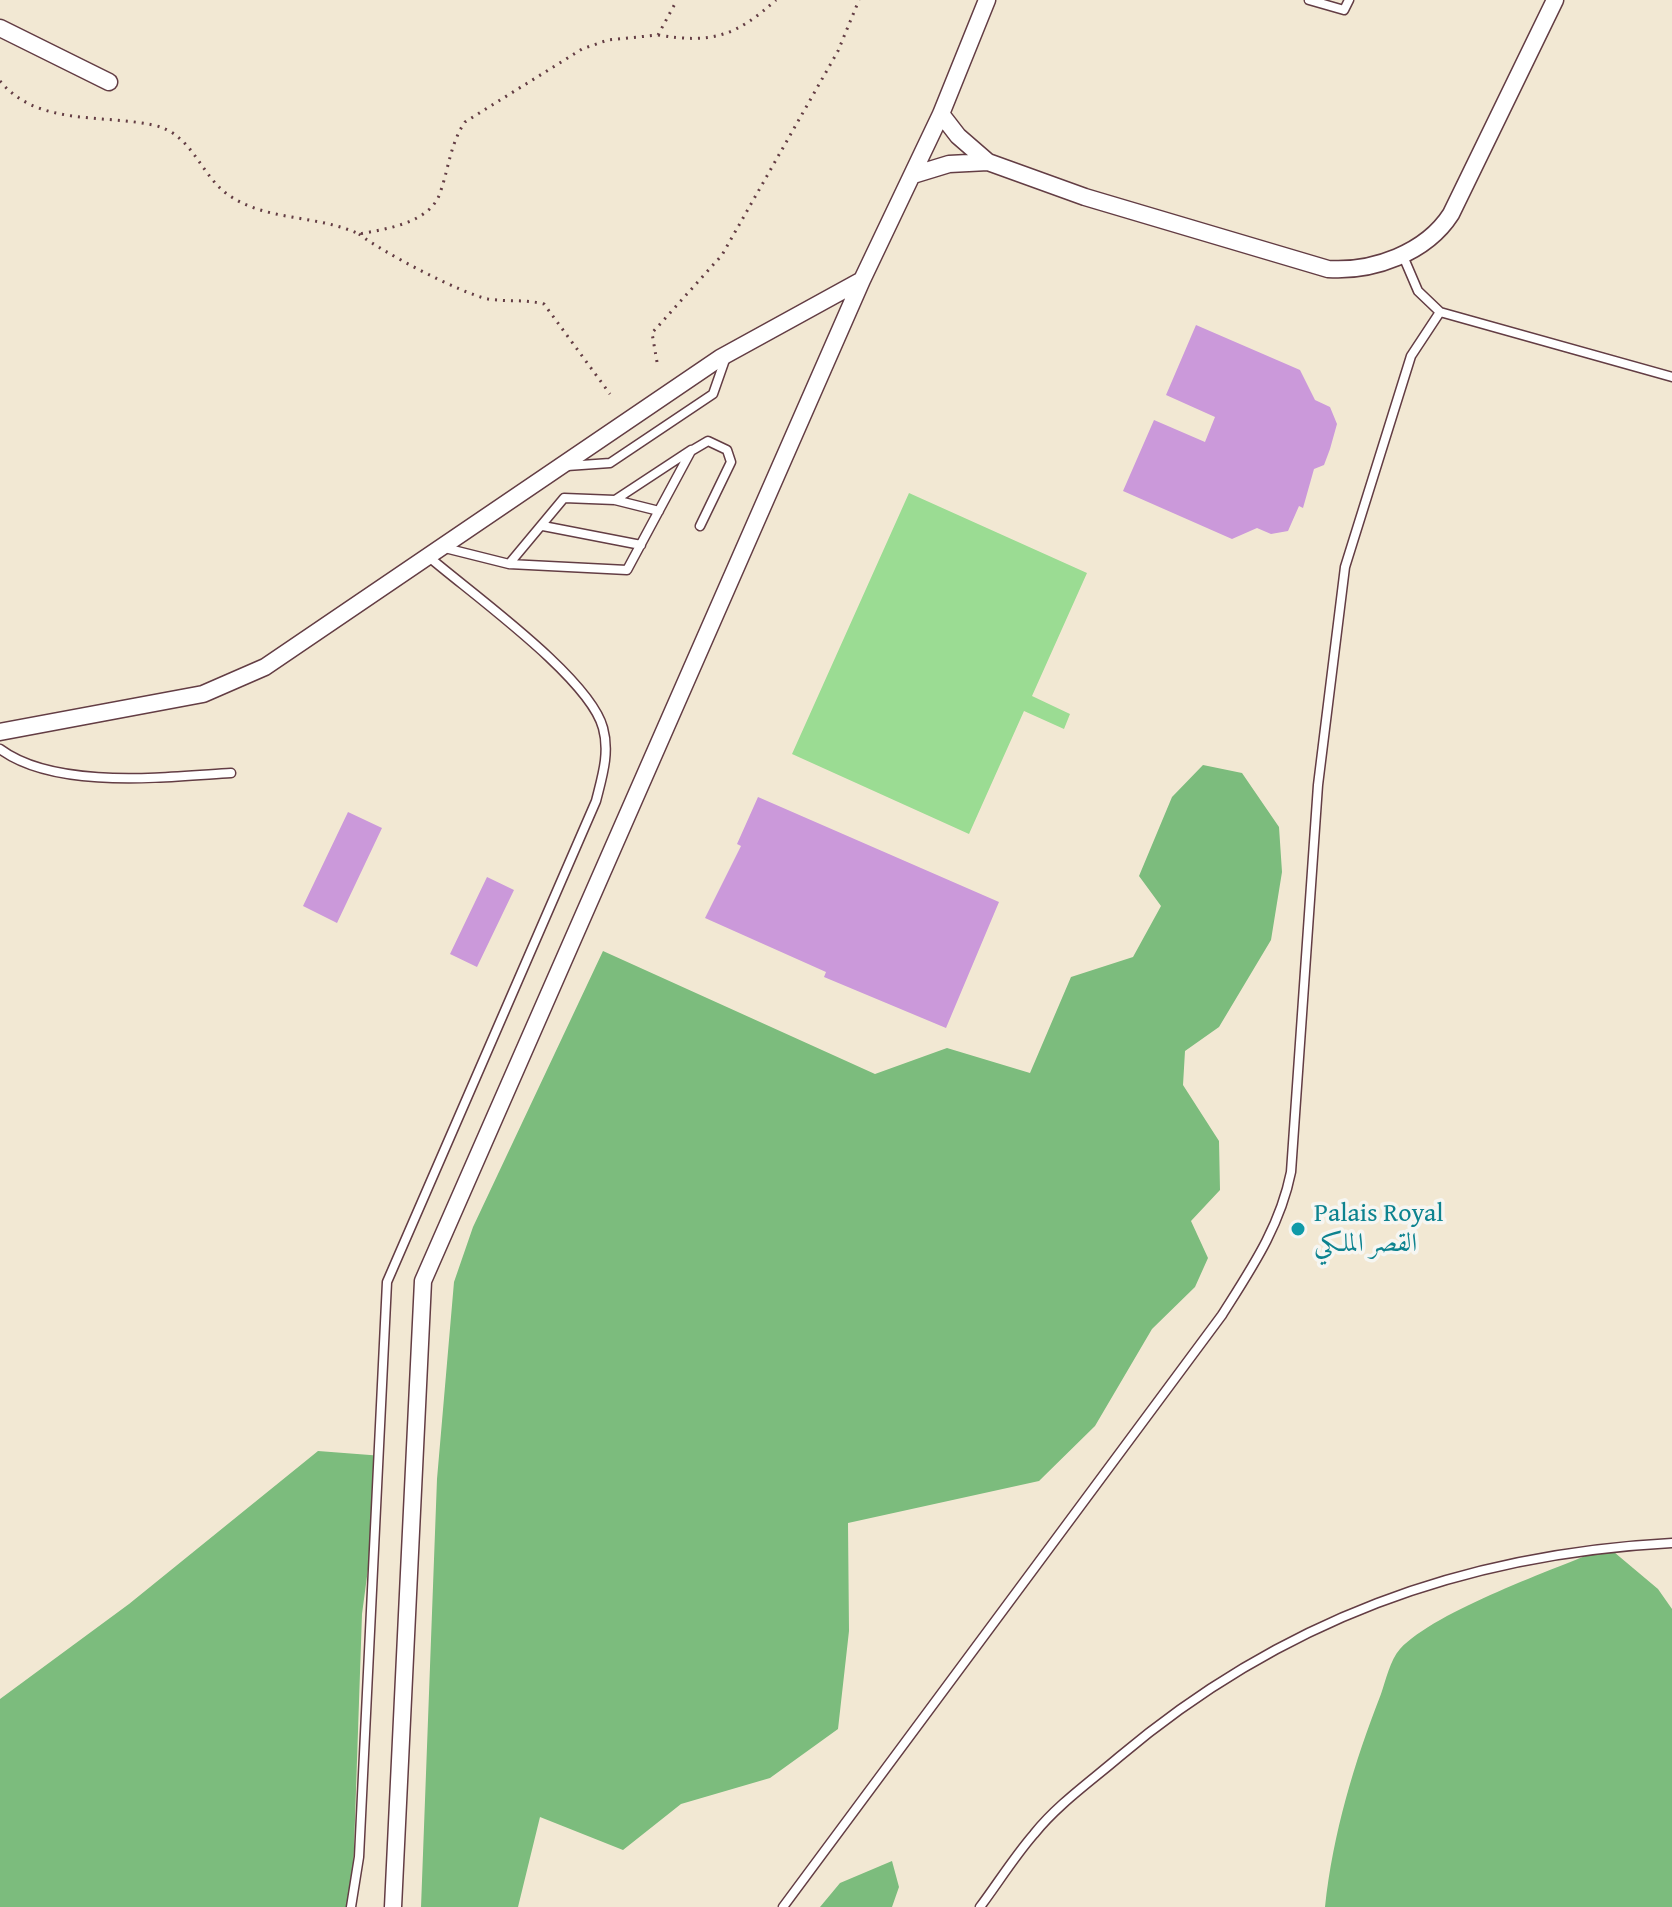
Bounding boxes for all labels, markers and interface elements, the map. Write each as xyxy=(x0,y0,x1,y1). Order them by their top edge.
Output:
place label: Palais Royal القصر الملكي xyxy=(1314,1198,1444,1260)
marker: Palais Royal القصر الملكي xyxy=(1289,1220,1307,1238)

